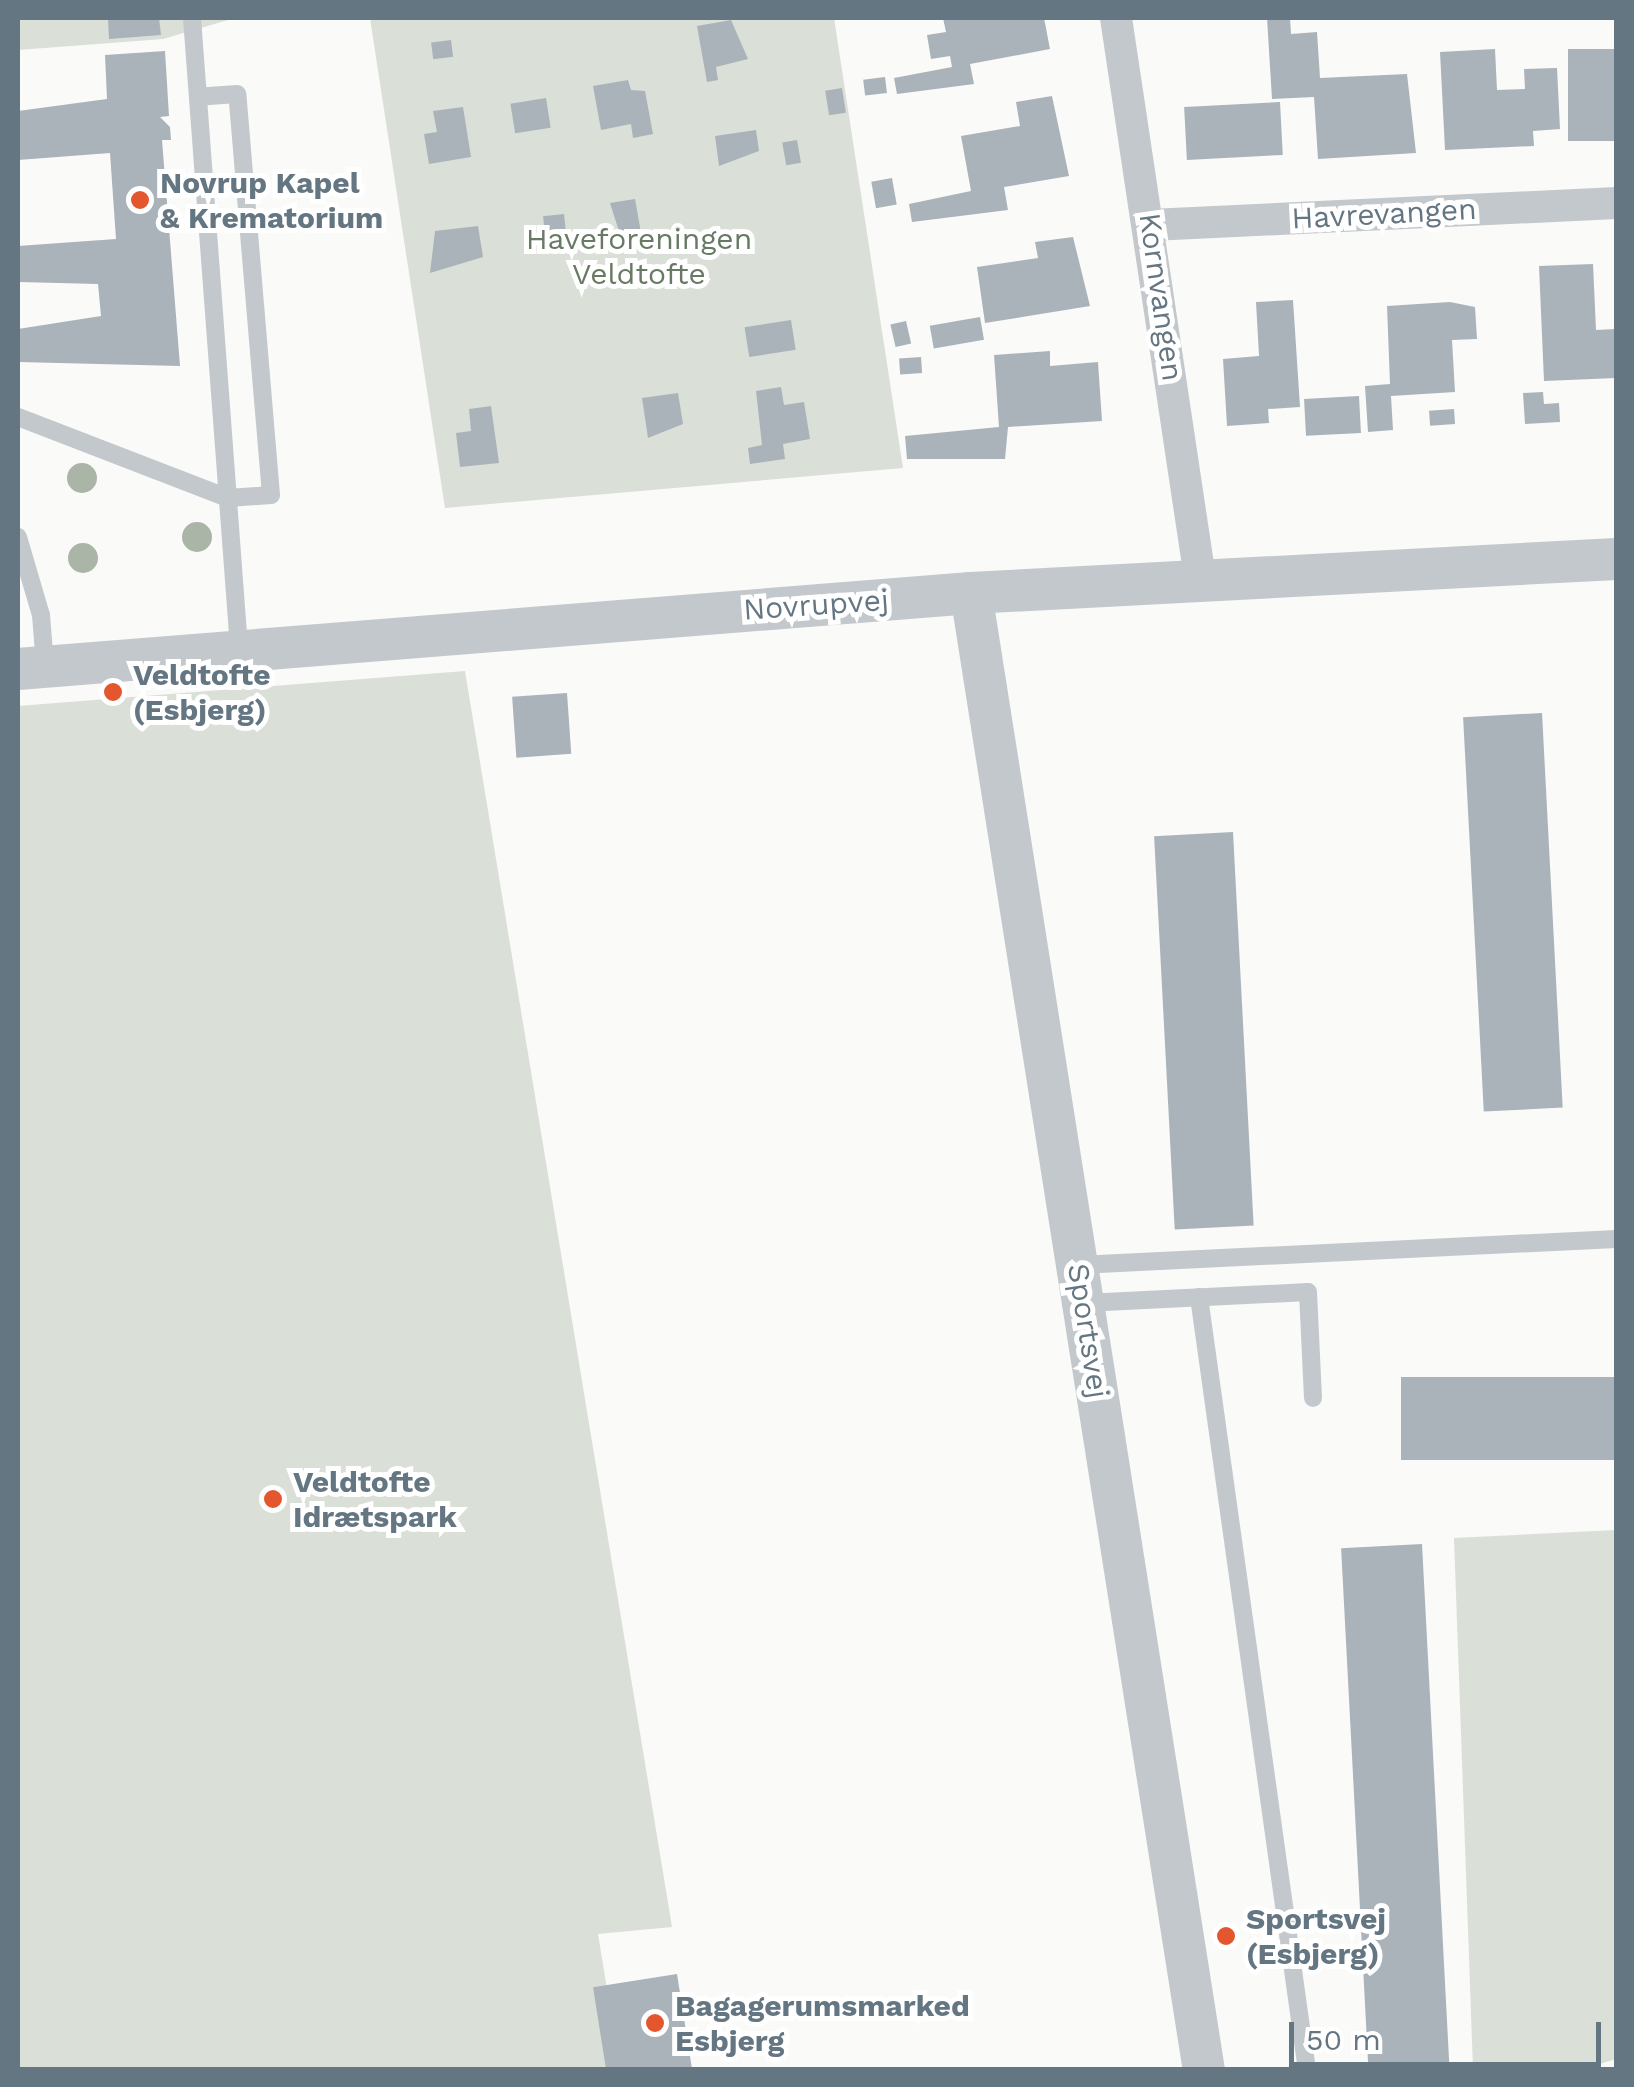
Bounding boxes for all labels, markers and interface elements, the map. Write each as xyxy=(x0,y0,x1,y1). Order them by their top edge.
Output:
place label: Novrup Kapel & Krematorium xyxy=(160,165,383,236)
marker: Novrup Kapel & Krematorium xyxy=(129,189,151,211)
street label: Havrevangen xyxy=(1291,191,1477,237)
street label: Kornvangen xyxy=(1131,211,1191,383)
park label: Haveforeningen Veldtofte xyxy=(526,221,752,292)
street label: Novrupvej xyxy=(742,582,890,628)
place label: Veldtofte (Esbjerg) xyxy=(133,657,271,728)
marker: Veldtofte (Esbjerg) xyxy=(102,681,124,703)
street label: Sportsvej xyxy=(1060,1261,1116,1401)
place label: Veldtofte Idrætspark xyxy=(293,1464,457,1534)
marker: Veldtofte Idrætspark xyxy=(262,1488,284,1510)
place label: Sportsvej (Esbjerg) xyxy=(1246,1901,1386,1972)
marker: Sportsvej (Esbjerg) xyxy=(1215,1925,1237,1947)
place label: Bagagerumsmarked Esbjerg xyxy=(675,1988,970,2058)
scale bar xyxy=(1294,2002,1606,2064)
marker: Bagagerumsmarked Esbjerg xyxy=(644,2012,666,2034)
text: 50 m xyxy=(1306,2022,1381,2057)

